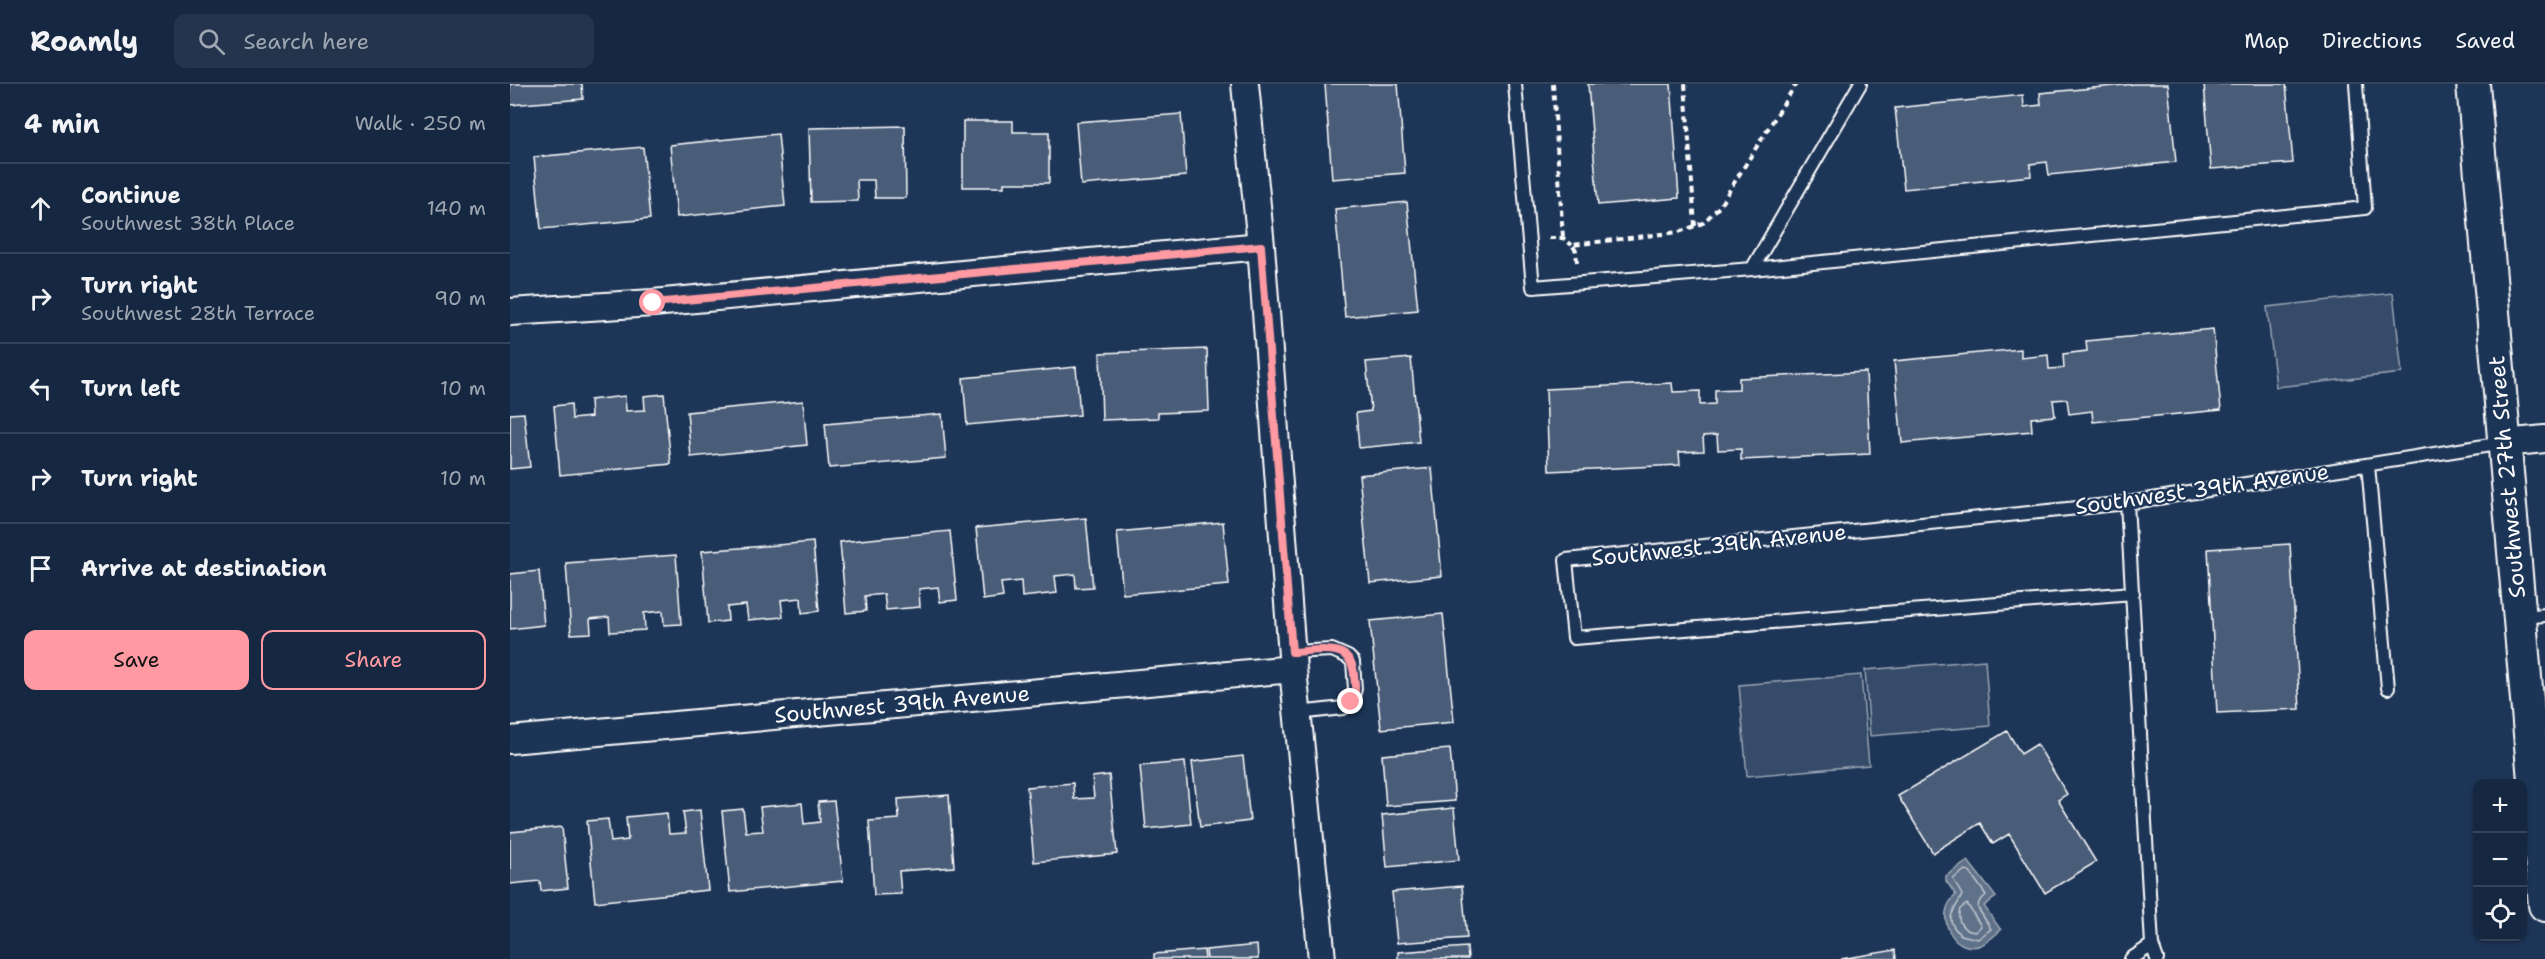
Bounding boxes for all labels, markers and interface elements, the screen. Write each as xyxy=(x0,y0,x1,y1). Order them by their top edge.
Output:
search box xyxy=(174,14,594,68)
text: Roamly xyxy=(30,22,138,60)
icon: search xyxy=(195,25,228,58)
text: Search here xyxy=(243,27,369,56)
text: Map xyxy=(2244,27,2289,55)
text: Directions xyxy=(2322,27,2422,55)
text: Saved xyxy=(2455,27,2515,55)
text: 4 min xyxy=(24,106,100,141)
text: Walk · 250 m xyxy=(355,110,486,136)
text: Continue xyxy=(81,181,181,210)
icon: ahead xyxy=(24,192,57,225)
text: 140 m xyxy=(427,195,486,221)
text: Southwest 38th Place xyxy=(81,210,295,236)
text: Turn right xyxy=(81,271,198,300)
icon: right xyxy=(24,282,57,315)
text: 90 m xyxy=(434,285,486,311)
route start xyxy=(639,289,665,315)
text: Southwest 28th Terrace xyxy=(81,300,315,326)
street label: Southwest 27th Street xyxy=(2482,355,2532,599)
icon: left xyxy=(24,372,57,405)
text: Turn left xyxy=(81,374,180,403)
text: 10 m xyxy=(440,375,486,401)
street label: Southwest 39th Avenue xyxy=(2073,457,2331,521)
icon: right xyxy=(24,462,57,495)
text: Turn right xyxy=(81,464,198,493)
text: 10 m xyxy=(440,465,486,491)
street label: Southwest 39th Avenue xyxy=(1590,517,1848,573)
icon: arrive xyxy=(24,552,57,585)
text: Arrive at destination xyxy=(81,554,327,583)
button: Save xyxy=(24,630,249,690)
button: Share xyxy=(261,630,486,690)
street label: Southwest 39th Avenue xyxy=(773,678,1031,730)
route end xyxy=(1337,688,1363,714)
map controls xyxy=(2473,779,2527,941)
button: + xyxy=(2473,779,2527,833)
button: − xyxy=(2473,833,2527,887)
button: locate xyxy=(2473,887,2527,941)

